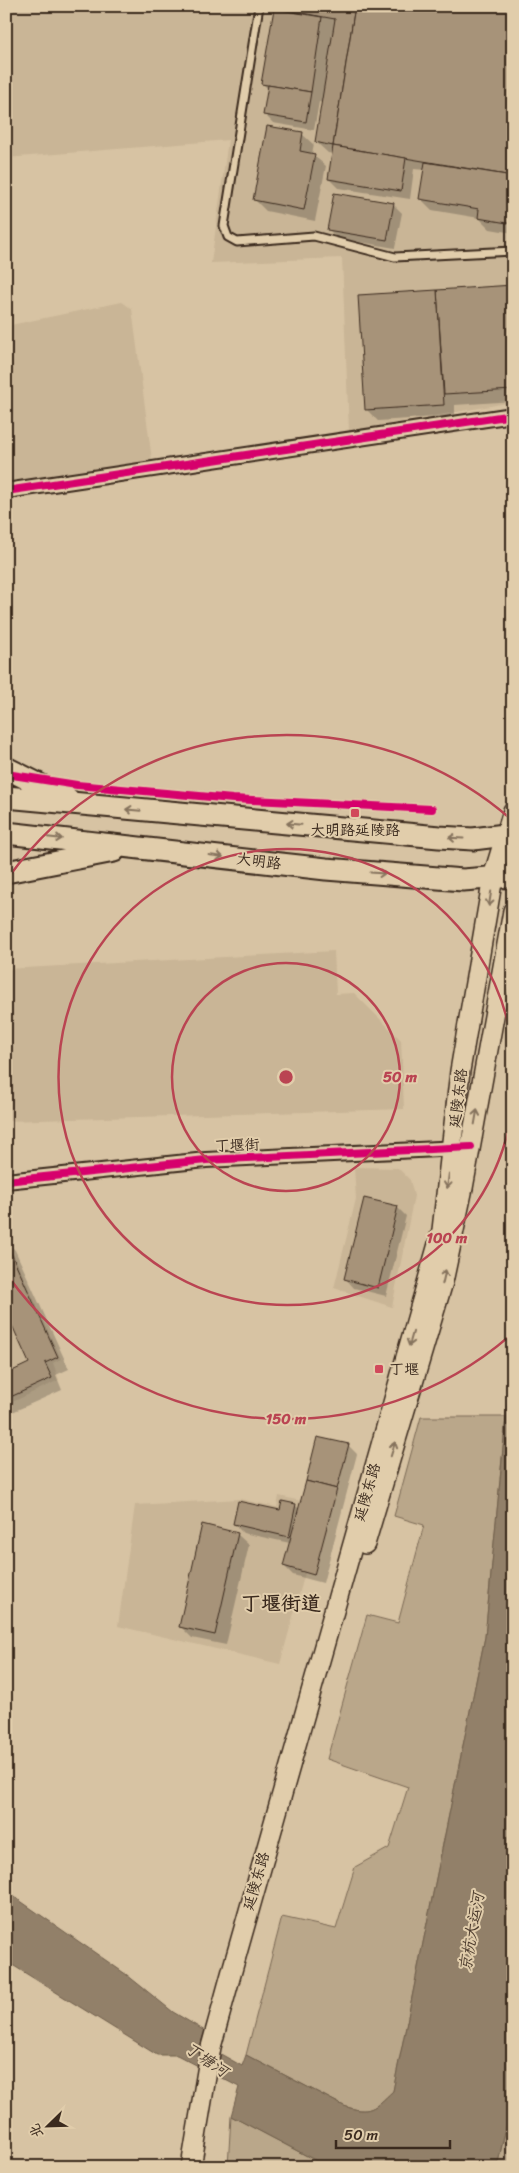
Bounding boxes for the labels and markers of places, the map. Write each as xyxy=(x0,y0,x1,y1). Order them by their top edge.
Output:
marker: 大明路延陵路 xyxy=(349,807,361,819)
place label: 大明路延陵路 xyxy=(310,817,400,843)
centre of rings xyxy=(277,1068,295,1086)
place label: 丁堰 xyxy=(389,1356,419,1382)
marker: 丁堰 xyxy=(373,1363,385,1375)

